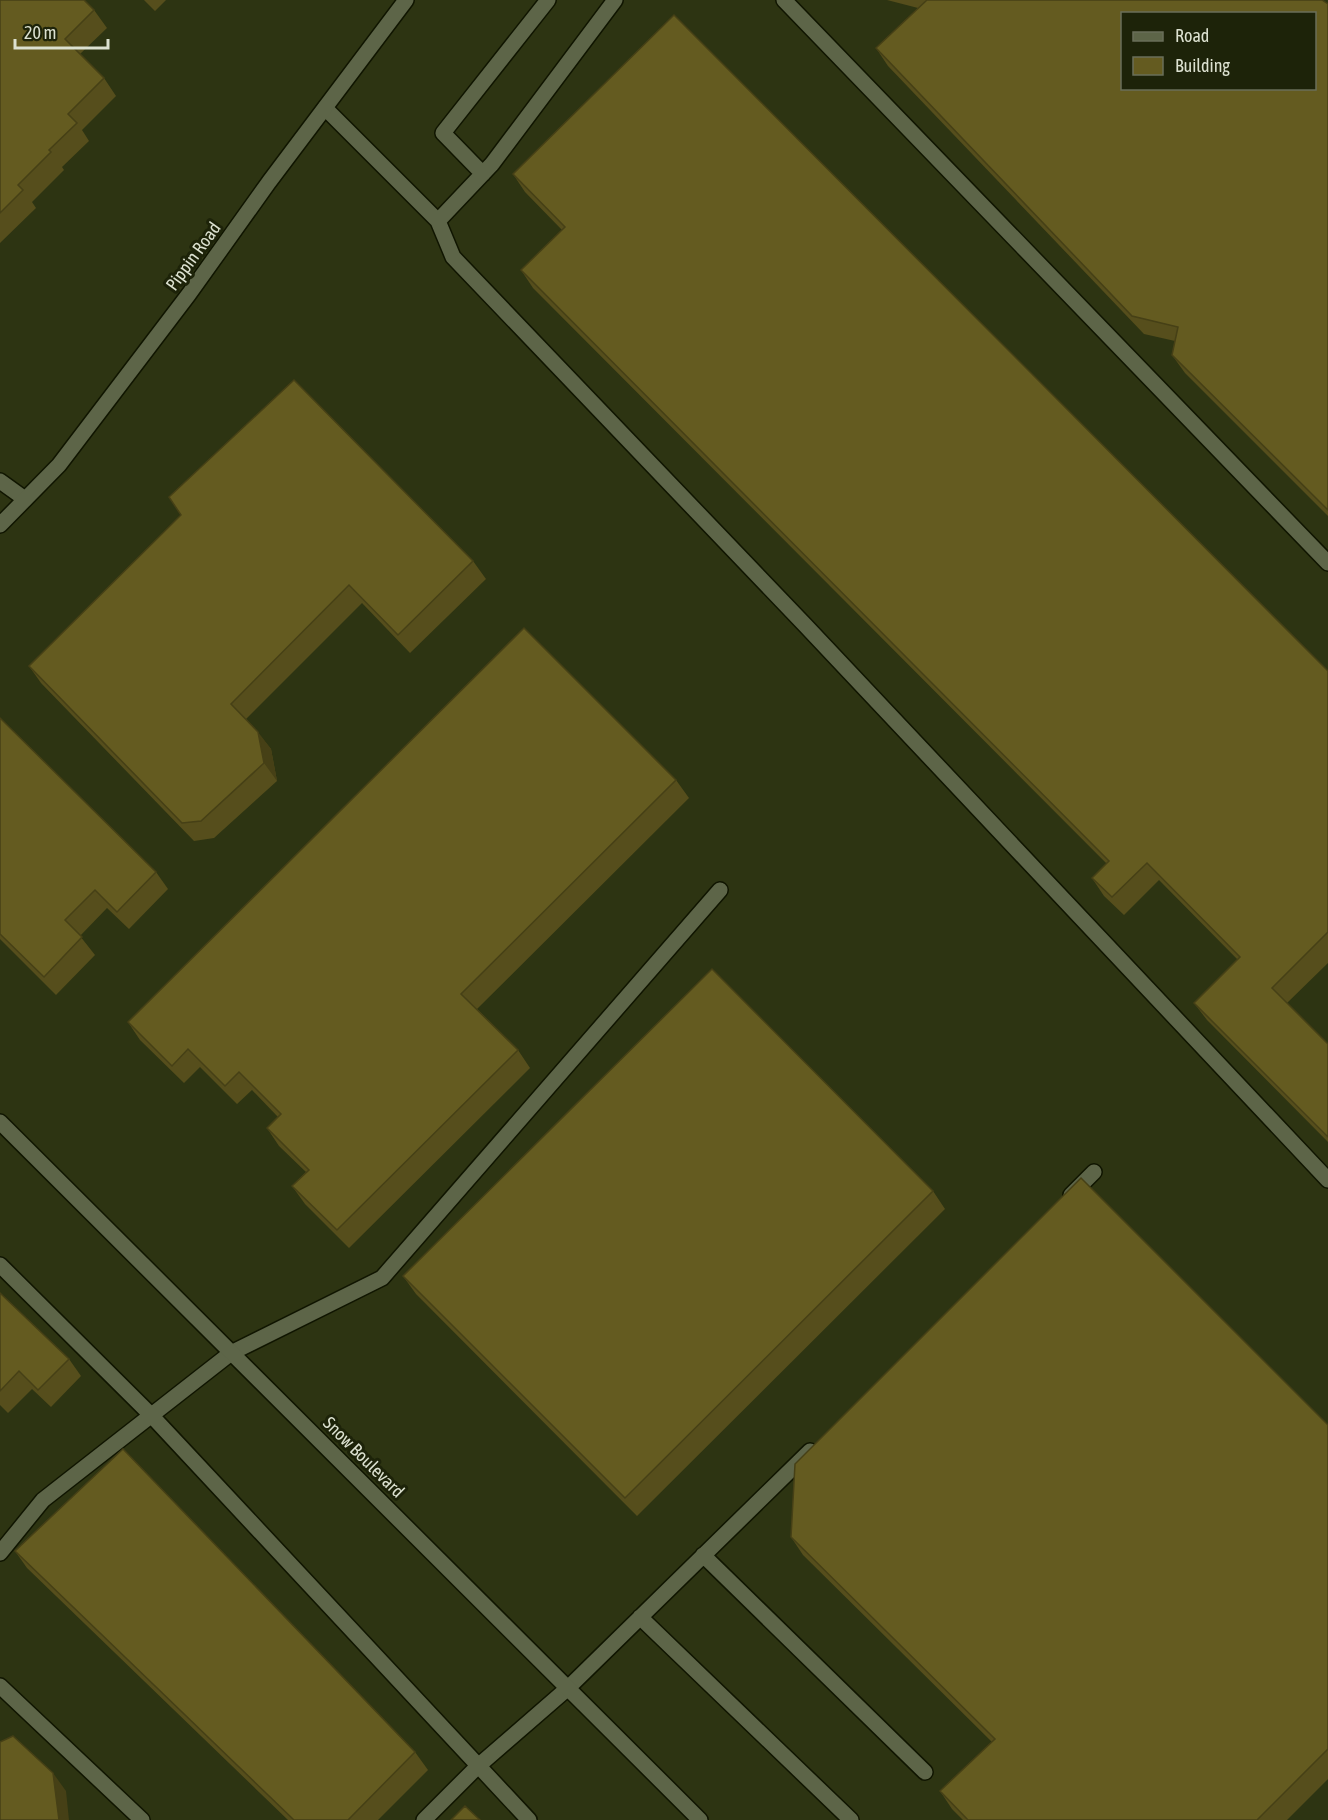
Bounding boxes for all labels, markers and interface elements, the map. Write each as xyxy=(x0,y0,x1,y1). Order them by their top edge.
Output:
scale bar xyxy=(15,12,108,50)
legend xyxy=(1121,12,1316,90)
text: 20 m xyxy=(24,22,56,43)
text: Road xyxy=(1175,25,1209,46)
text: Building xyxy=(1175,55,1230,76)
street label: Pippin Road xyxy=(161,218,225,294)
street label: Snow Boulevard xyxy=(319,1412,409,1502)

